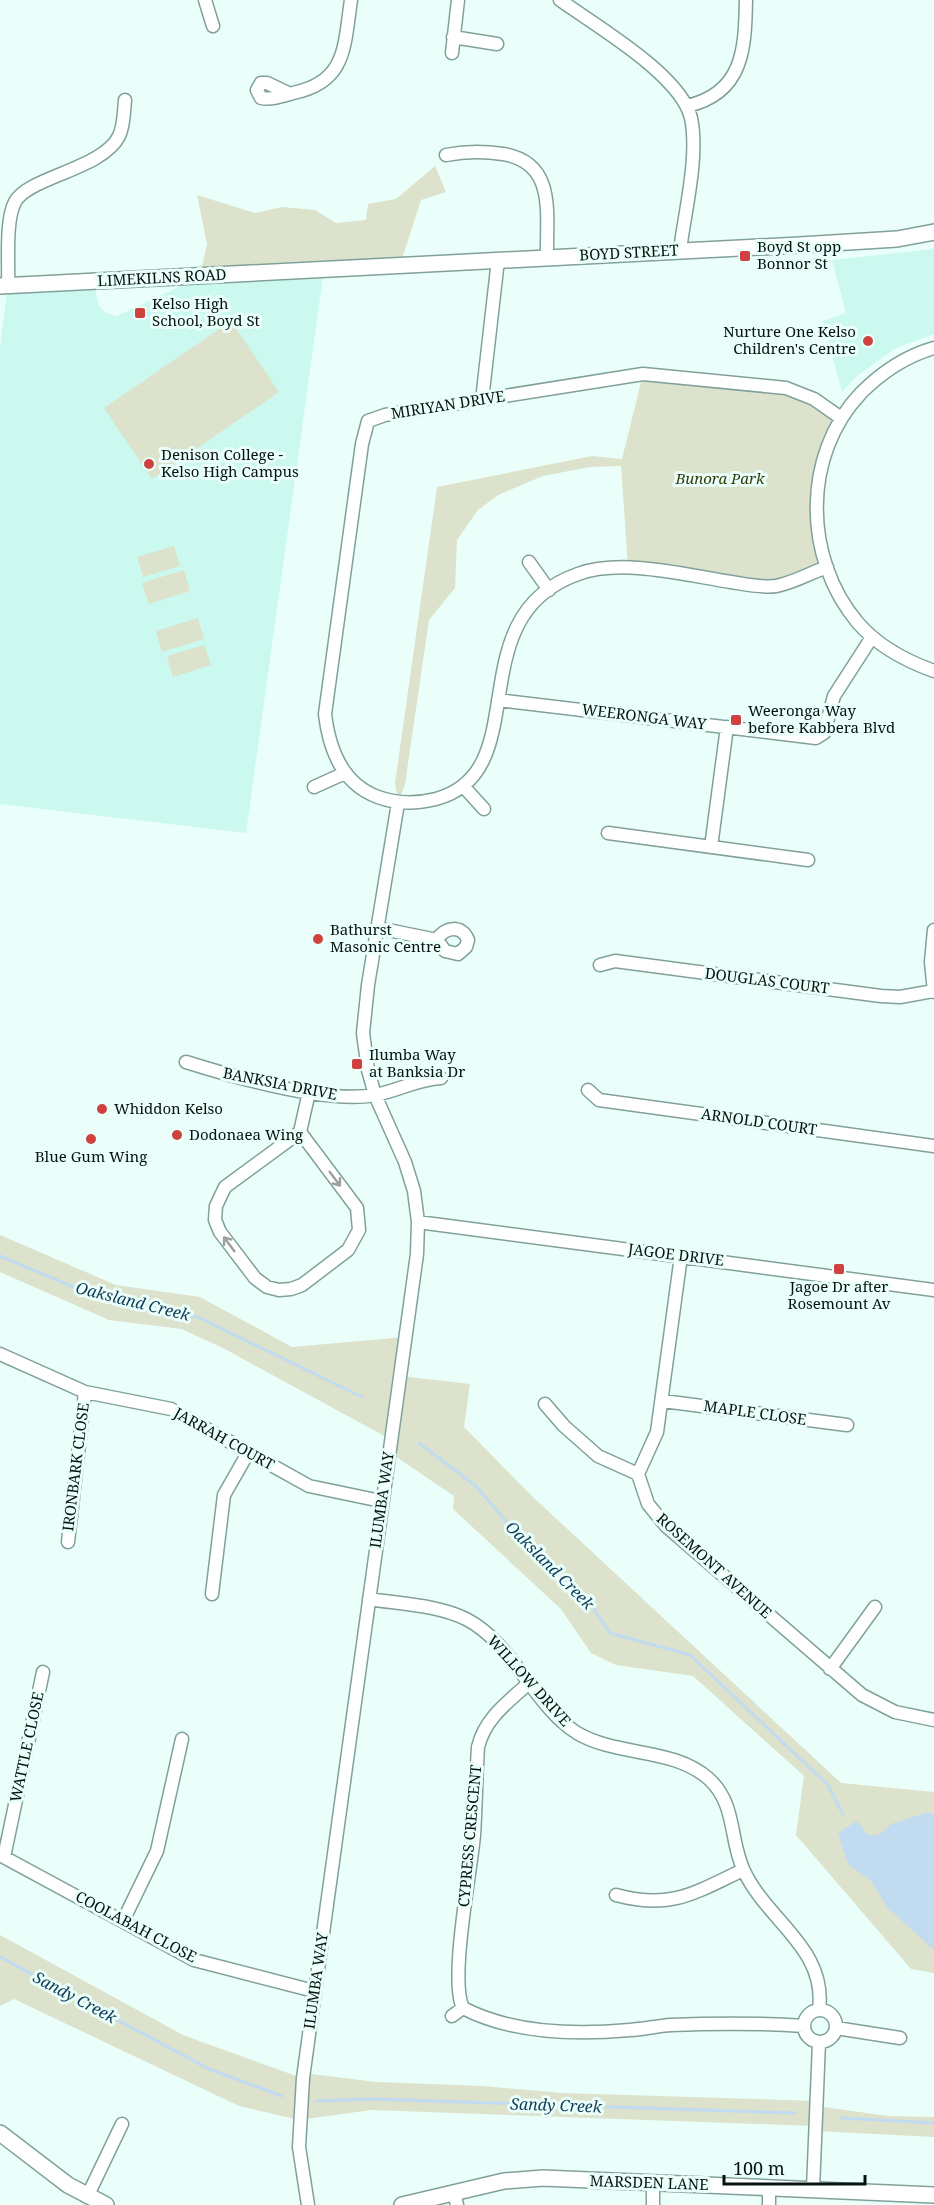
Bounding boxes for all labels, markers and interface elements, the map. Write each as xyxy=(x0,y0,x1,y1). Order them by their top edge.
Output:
place label: Boyd St opp Bonnor St xyxy=(757,236,841,273)
street label: BOYD STREET xyxy=(579,239,679,265)
marker: Boyd St opp Bonnor St xyxy=(738,249,752,263)
street label: LIMEKILNS ROAD xyxy=(97,264,227,290)
place label: Kelso High School, Boyd St xyxy=(152,293,260,330)
marker: Kelso High School, Boyd St xyxy=(133,306,147,320)
place label: Nurture One Kelso Children's Centre xyxy=(723,321,856,358)
marker: Nurture One Kelso Children's Centre xyxy=(861,334,875,348)
street label: MIRIYAN DRIVE xyxy=(390,385,506,423)
place label: Denison College - Kelso High Campus xyxy=(161,444,299,481)
marker: Denison College - Kelso High Campus xyxy=(142,457,156,471)
park label: Bunora Park xyxy=(674,468,765,488)
street label: WEERONGA WAY xyxy=(581,698,708,734)
place label: Weeronga Way before Kabbera Blvd xyxy=(748,700,895,737)
marker: Weeronga Way before Kabbera Blvd xyxy=(729,713,743,727)
place label: Bathurst Masonic Centre xyxy=(330,919,441,956)
marker: Bathurst Masonic Centre xyxy=(311,932,325,946)
street label: DOUGLAS COURT xyxy=(704,962,831,998)
place label: Ilumba Way at Banksia Dr xyxy=(369,1044,465,1081)
marker: Ilumba Way at Banksia Dr xyxy=(350,1057,364,1071)
street label: BANKSIA DRIVE xyxy=(221,1062,339,1104)
place label: Whiddon Kelso xyxy=(114,1098,223,1118)
marker: Whiddon Kelso xyxy=(95,1102,109,1116)
street label: ARNOLD COURT xyxy=(700,1103,818,1139)
place label: Dodonaea Wing xyxy=(189,1124,303,1144)
marker: Dodonaea Wing xyxy=(170,1128,184,1142)
marker: Blue Gum Wing xyxy=(84,1132,98,1146)
place label: Blue Gum Wing xyxy=(35,1146,147,1166)
one-way arrow xyxy=(328,1170,341,1186)
one-way arrow xyxy=(223,1236,235,1252)
street label: JAGOE DRIVE xyxy=(626,1238,725,1270)
marker: Jagoe Dr after Rosemount Av xyxy=(832,1262,846,1276)
water label: Oaksland Creek xyxy=(74,1276,193,1326)
place label: Jagoe Dr after Rosemount Av xyxy=(788,1276,891,1313)
street label: MAPLE CLOSE xyxy=(703,1395,808,1429)
street label: IRONBARK CLOSE xyxy=(57,1402,93,1532)
street label: JARRAH COURT xyxy=(170,1402,278,1474)
street label: ILUMBA WAY xyxy=(364,1450,398,1549)
street label: ROSEMONT AVENUE xyxy=(653,1508,776,1622)
water label: Oaksland Creek xyxy=(501,1516,600,1615)
street label: WILLOW DRIVE xyxy=(483,1631,576,1730)
street label: WATTLE CLOSE xyxy=(5,1690,47,1804)
street label: CYPRESS CRESCENT xyxy=(453,1764,485,1908)
street label: COOLABAH CLOSE xyxy=(72,1886,201,1967)
street label: ILUMBA WAY xyxy=(298,1931,332,2030)
water label: Sandy Creek xyxy=(29,1966,121,2029)
water label: Sandy Creek xyxy=(510,2092,603,2118)
scale bar xyxy=(724,2148,865,2186)
text: 100 m xyxy=(733,2156,785,2180)
street label: MARSDEN LANE xyxy=(589,2170,709,2194)

